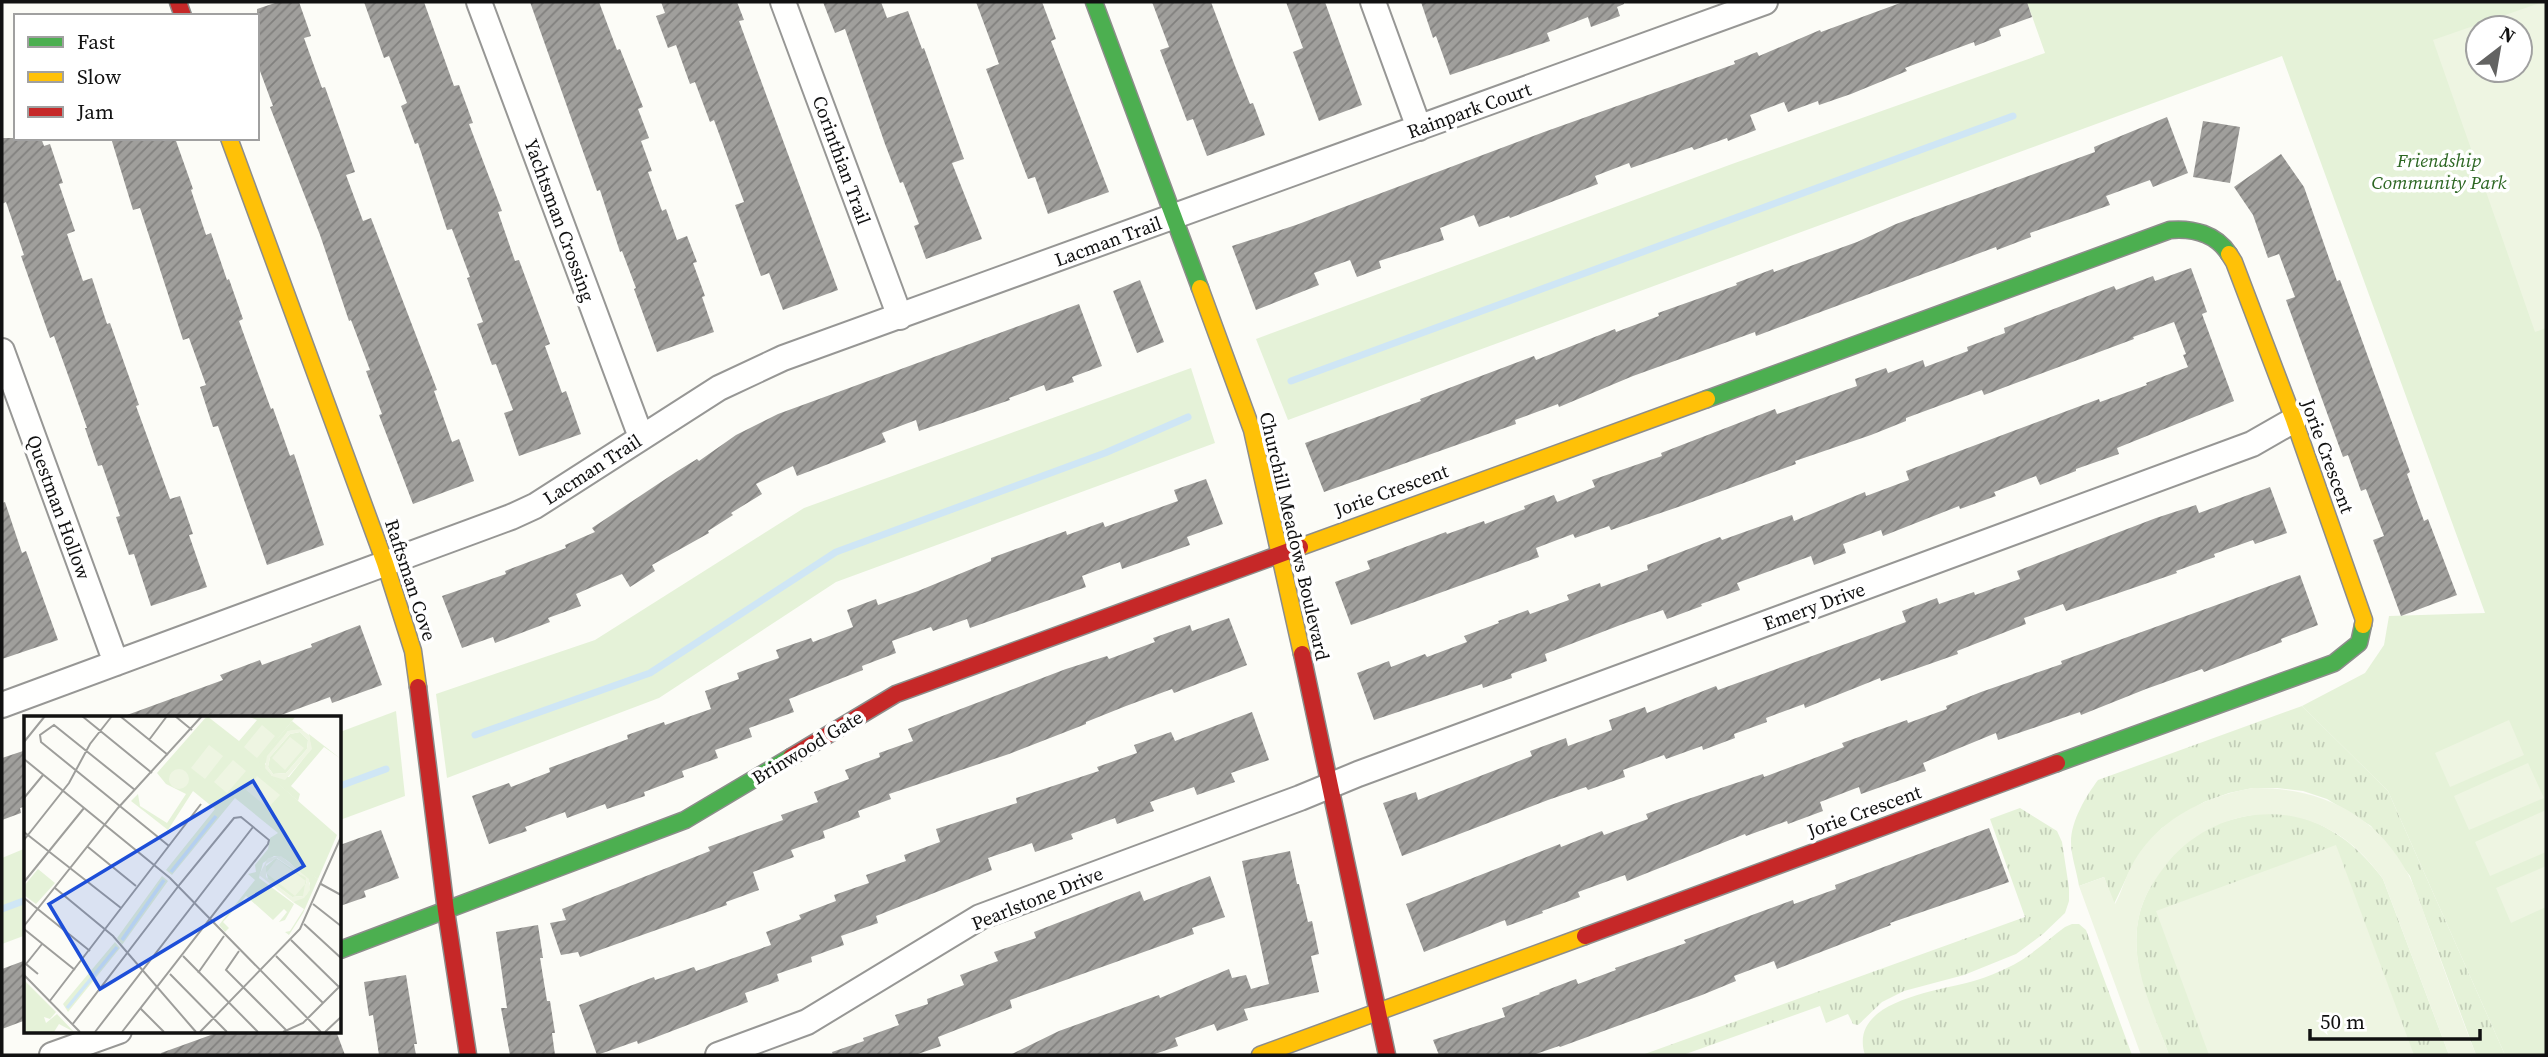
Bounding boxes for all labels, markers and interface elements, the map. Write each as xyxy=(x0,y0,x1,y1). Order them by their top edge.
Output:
legend xyxy=(14,14,259,140)
north arrow xyxy=(2464,14,2534,84)
text: N xyxy=(2495,20,2521,49)
text: Fast xyxy=(77,27,115,56)
text: Slow xyxy=(77,62,121,91)
street label: Rainpark Court xyxy=(1403,75,1535,144)
street label: Corinthian Trail xyxy=(807,92,878,228)
text: Jam xyxy=(76,97,114,126)
street label: Yachtsman Crossing xyxy=(518,135,602,305)
park label: Friendship Community Park xyxy=(2371,147,2507,195)
street label: Lacman Trail xyxy=(1051,209,1165,272)
street label: Jorie Crescent xyxy=(2295,395,2361,517)
street label: Churchill Meadows Boulevard xyxy=(1254,409,1336,663)
street label: Lacman Trail xyxy=(538,427,646,510)
street label: Questman Hollow xyxy=(21,431,97,583)
street label: Jorie Crescent xyxy=(1330,457,1452,523)
street label: Raftsman Cove xyxy=(379,516,443,644)
street label: Emery Drive xyxy=(1760,576,1868,636)
street label: Brinwood Gate xyxy=(747,704,867,790)
inset map xyxy=(24,716,341,1032)
street label: Jorie Crescent xyxy=(1803,778,1925,844)
street label: Pearlstone Drive xyxy=(967,860,1107,936)
scale bar xyxy=(2310,998,2480,1042)
text: 50 m xyxy=(2320,1007,2365,1036)

